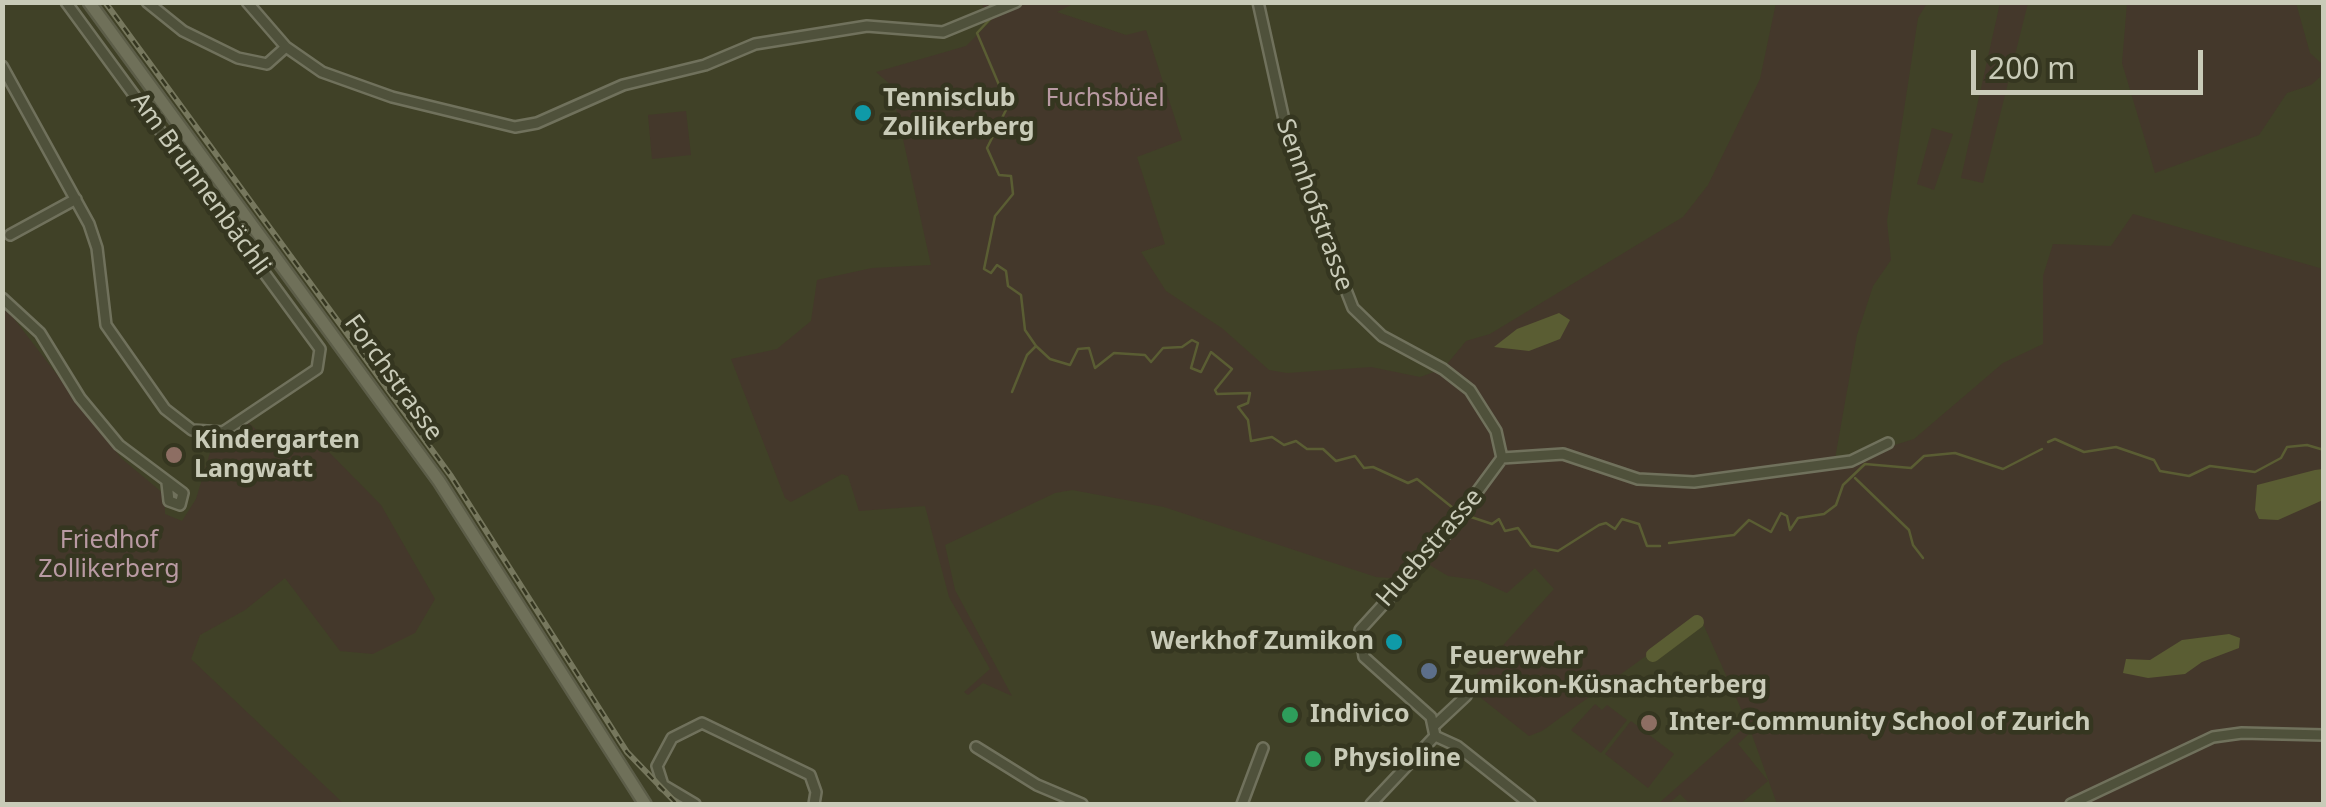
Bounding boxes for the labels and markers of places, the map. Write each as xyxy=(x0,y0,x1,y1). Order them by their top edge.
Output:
place label: Tennisclub Zollikerberg xyxy=(883,84,1035,143)
marker: Tennisclub Zollikerberg xyxy=(852,102,874,124)
place label: Kindergarten Langwatt xyxy=(194,426,360,485)
marker: Kindergarten Langwatt xyxy=(163,444,185,466)
place label: Werkhof Zumikon xyxy=(1151,627,1374,657)
marker: Werkhof Zumikon xyxy=(1383,631,1405,653)
place label: Feuerwehr Zumikon-Küsnachterberg xyxy=(1449,642,1767,701)
marker: Feuerwehr Zumikon-Küsnachterberg xyxy=(1418,660,1440,682)
place label: Indivico xyxy=(1310,700,1410,730)
marker: Indivico xyxy=(1279,704,1301,726)
place label: Inter-Community School of Zurich xyxy=(1669,708,2090,738)
marker: Inter-Community School of Zurich xyxy=(1638,712,1660,734)
place label: Physioline xyxy=(1333,744,1461,774)
marker: Physioline xyxy=(1302,748,1324,770)

